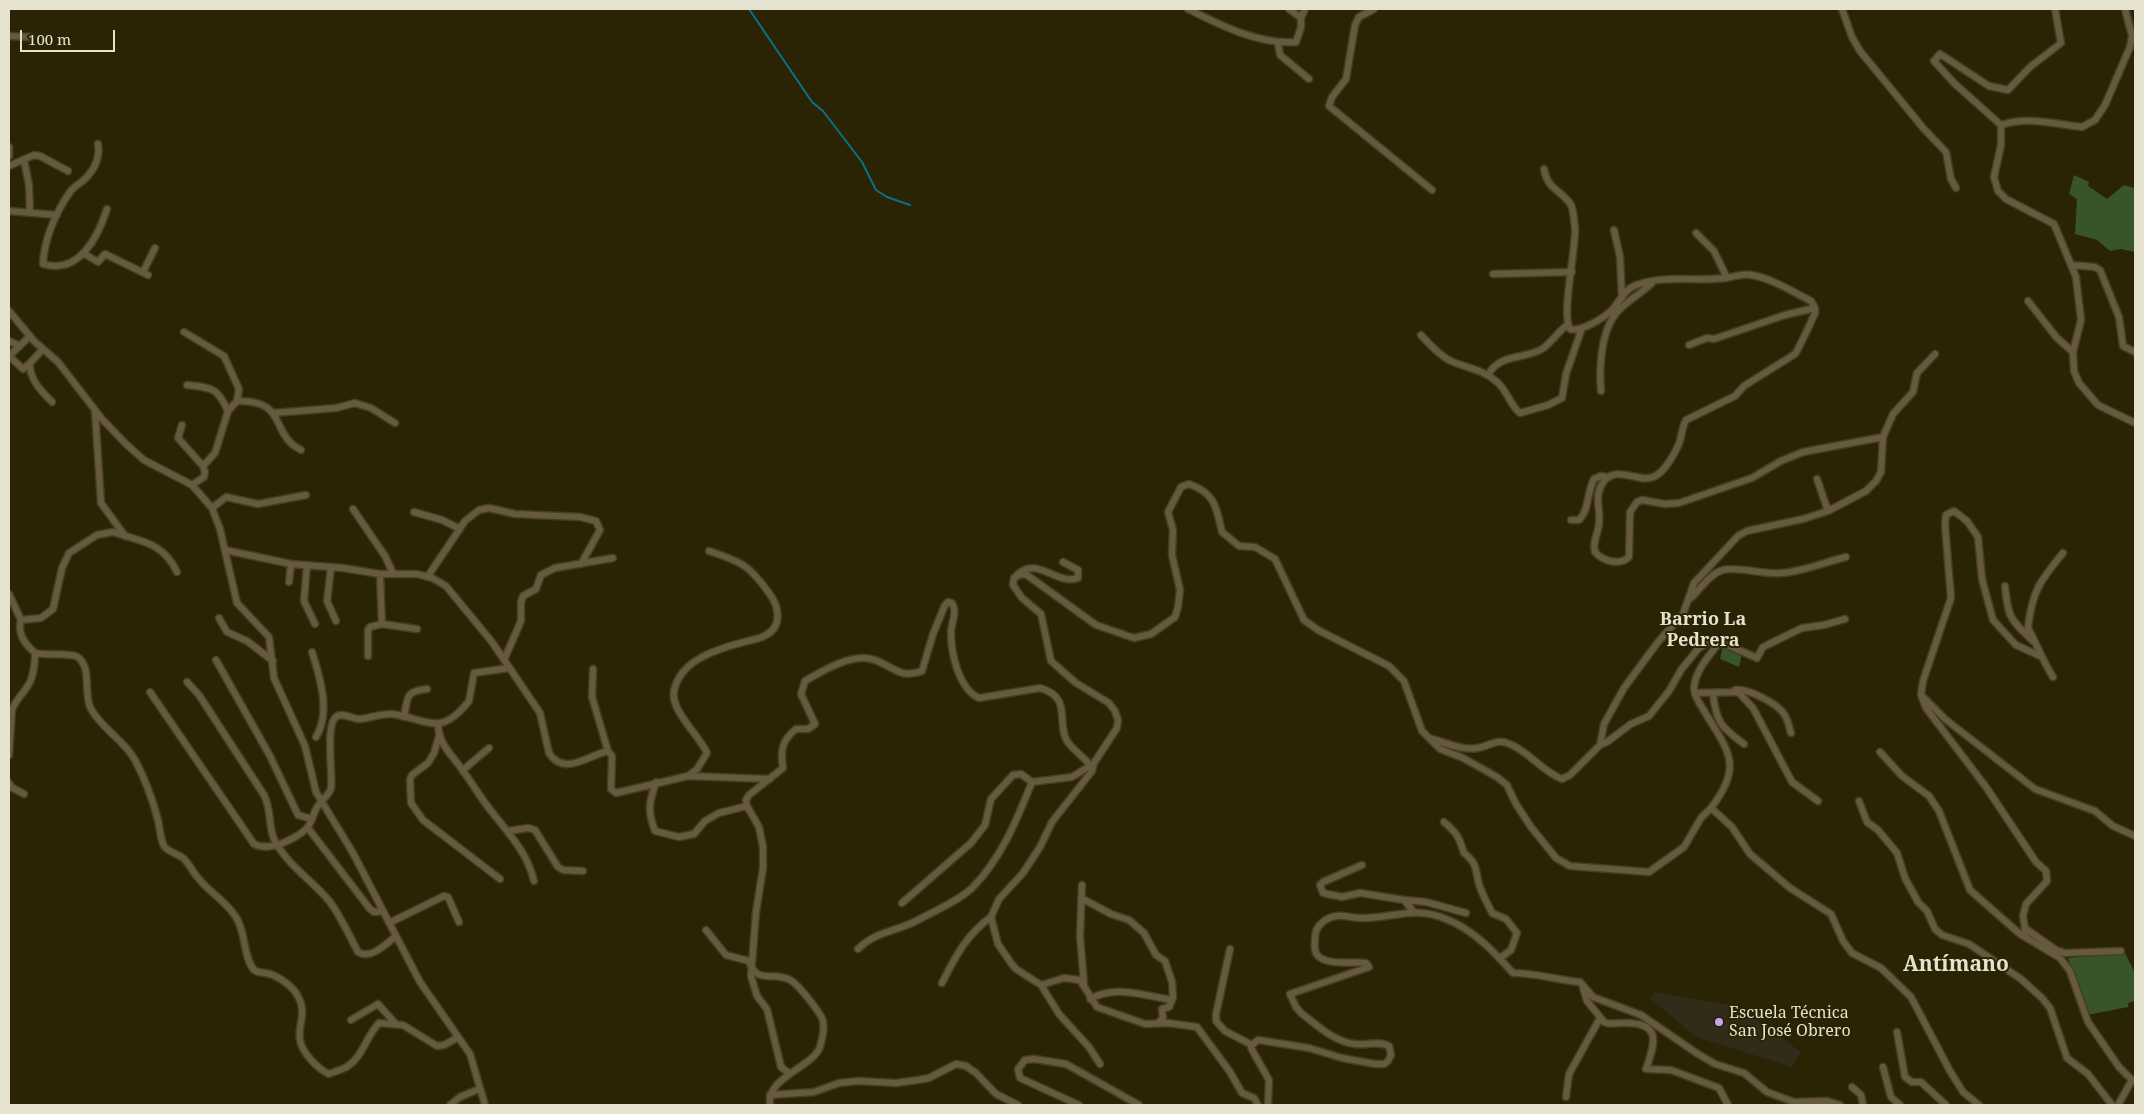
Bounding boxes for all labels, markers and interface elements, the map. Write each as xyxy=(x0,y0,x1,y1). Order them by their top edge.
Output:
scale bar xyxy=(22,20,118,52)
text: 100 m xyxy=(28,29,71,49)
district label: Barrio La Pedrera xyxy=(1660,609,1746,652)
district label: Antímano xyxy=(1903,952,2009,978)
place label: Escuela Técnica San José Obrero xyxy=(1729,1003,1851,1041)
marker: Escuela Técnica San José Obrero xyxy=(1713,1016,1725,1028)

